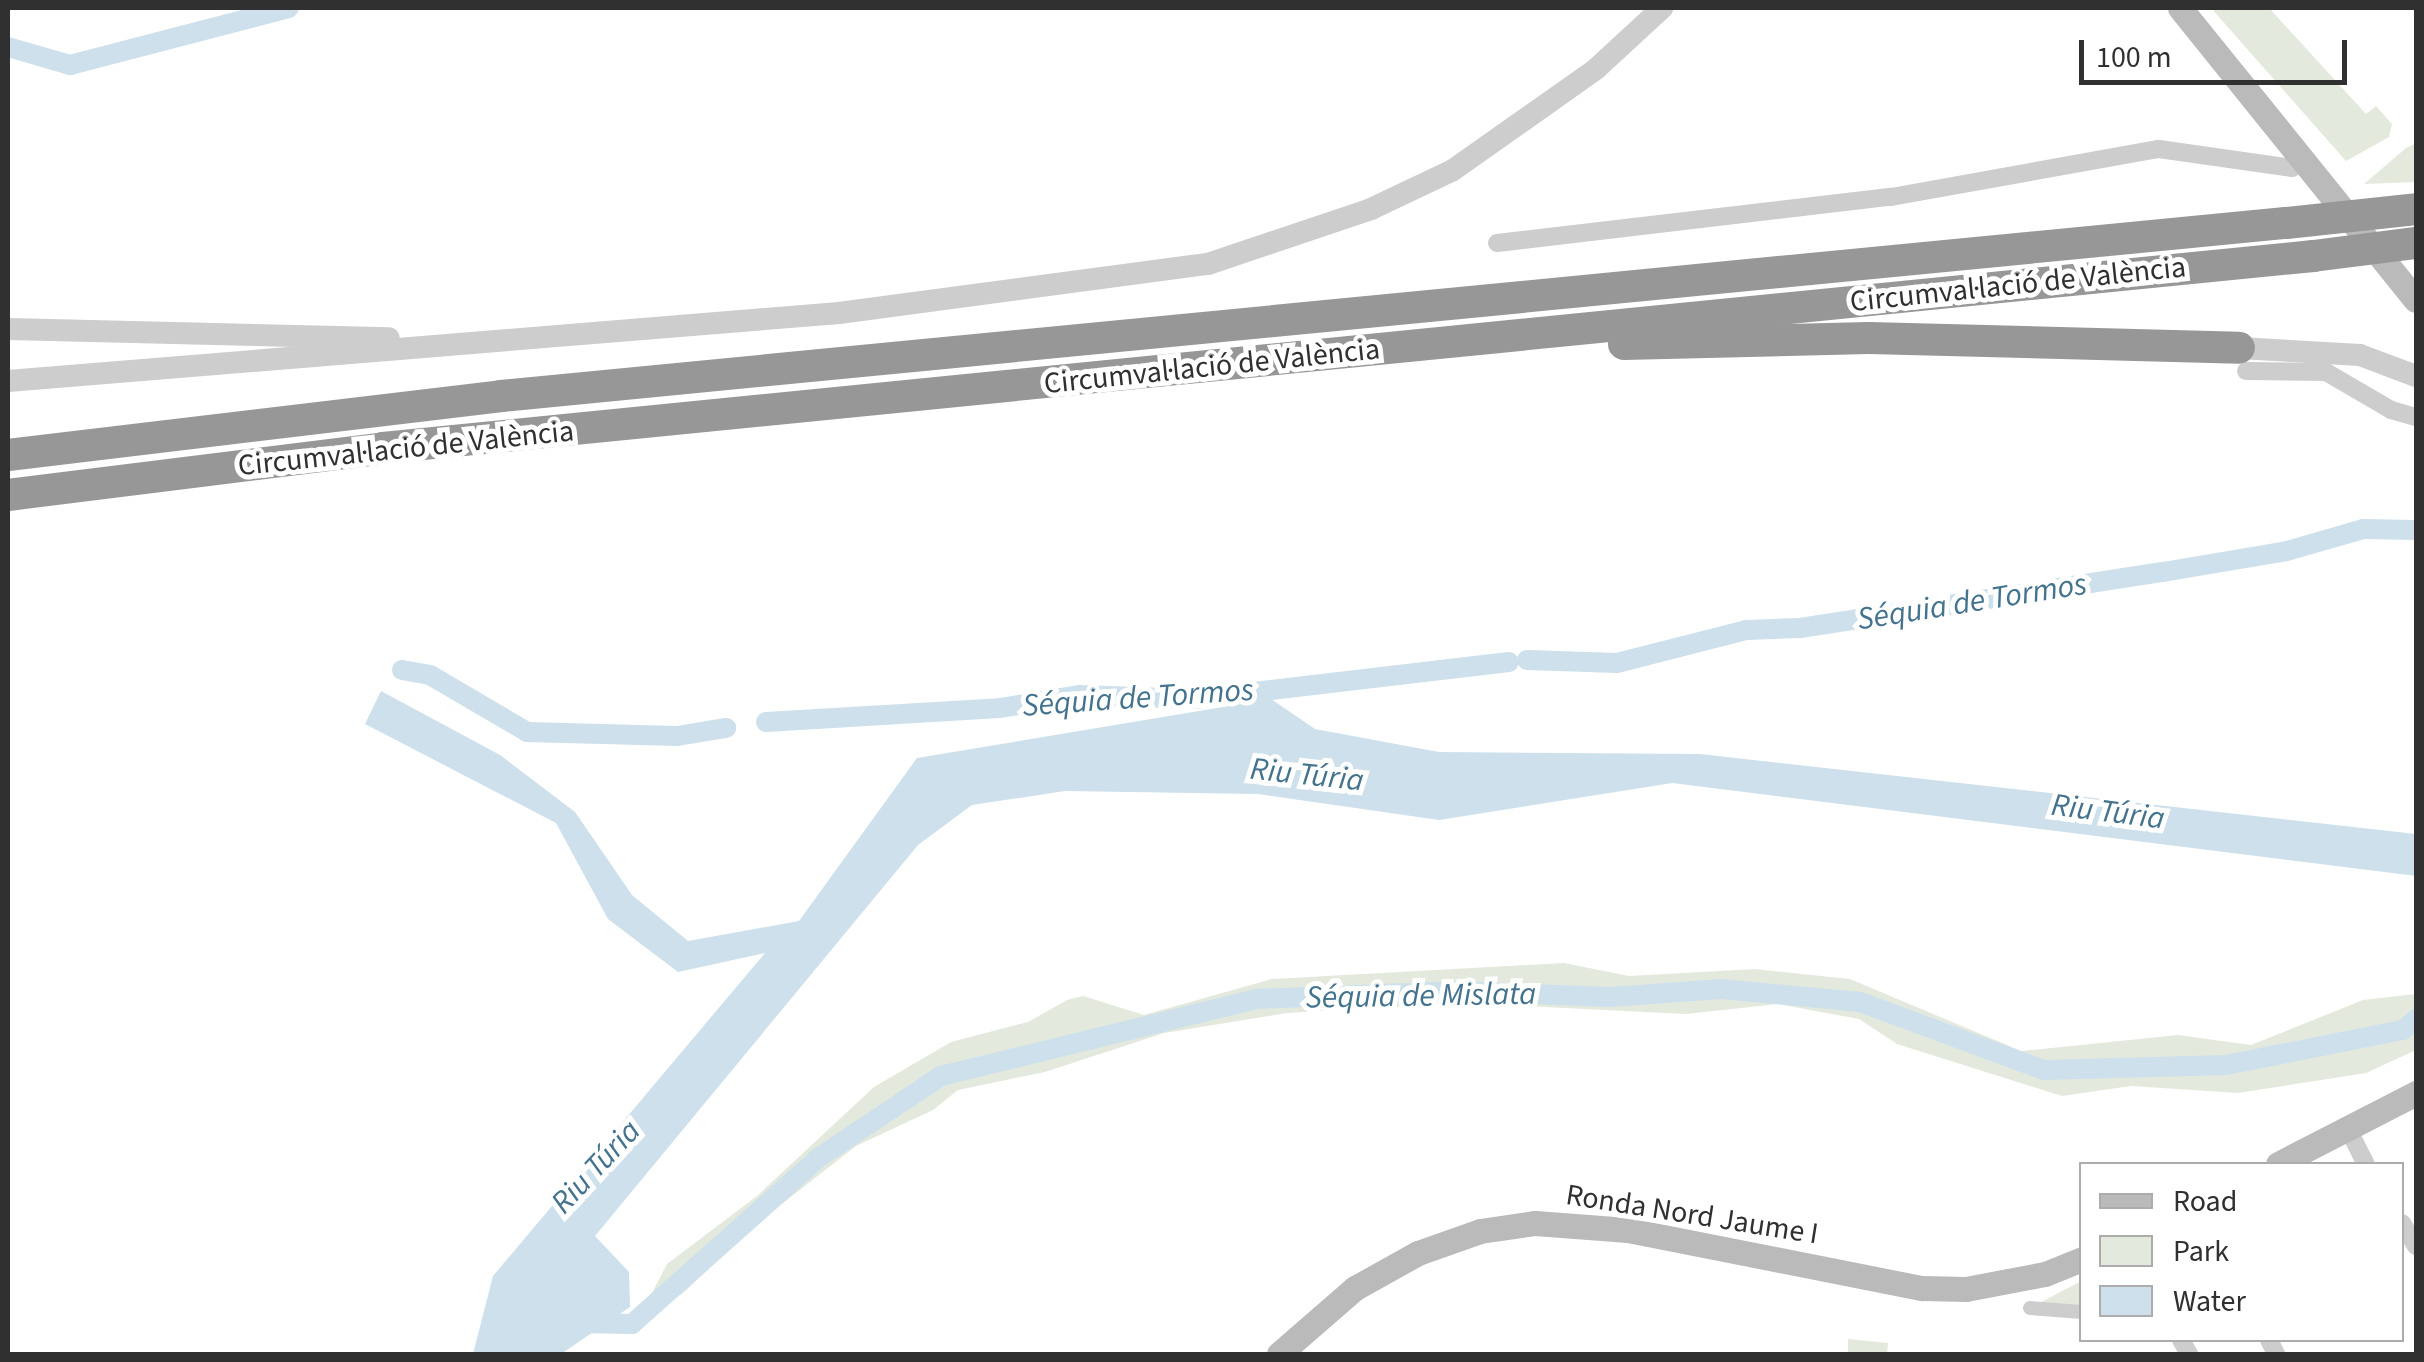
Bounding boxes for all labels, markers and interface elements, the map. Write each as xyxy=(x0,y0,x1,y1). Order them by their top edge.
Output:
scale bar xyxy=(2084,20,2352,82)
text: 100 m xyxy=(2096,36,2172,79)
street label: Circumval·lació de València xyxy=(1848,249,2188,321)
street label: Circumval·lació de València xyxy=(1042,331,1382,403)
street label: Circumval·lació de València xyxy=(236,413,576,485)
water label: Séquia de Tormos xyxy=(1855,565,2089,639)
water label: Séquia de Tormos xyxy=(1021,671,1255,725)
water label: Riu Túria xyxy=(1248,750,1366,800)
water label: Riu Túria xyxy=(2049,786,2167,838)
water label: Séquia de Mislata xyxy=(1305,975,1537,1017)
water label: Riu Túria xyxy=(543,1112,649,1222)
legend xyxy=(2079,1162,2404,1342)
street label: Ronda Nord Jaume I xyxy=(1563,1177,1821,1253)
text: Road xyxy=(2173,1180,2237,1223)
text: Park xyxy=(2173,1230,2229,1273)
text: Water xyxy=(2173,1280,2246,1323)

